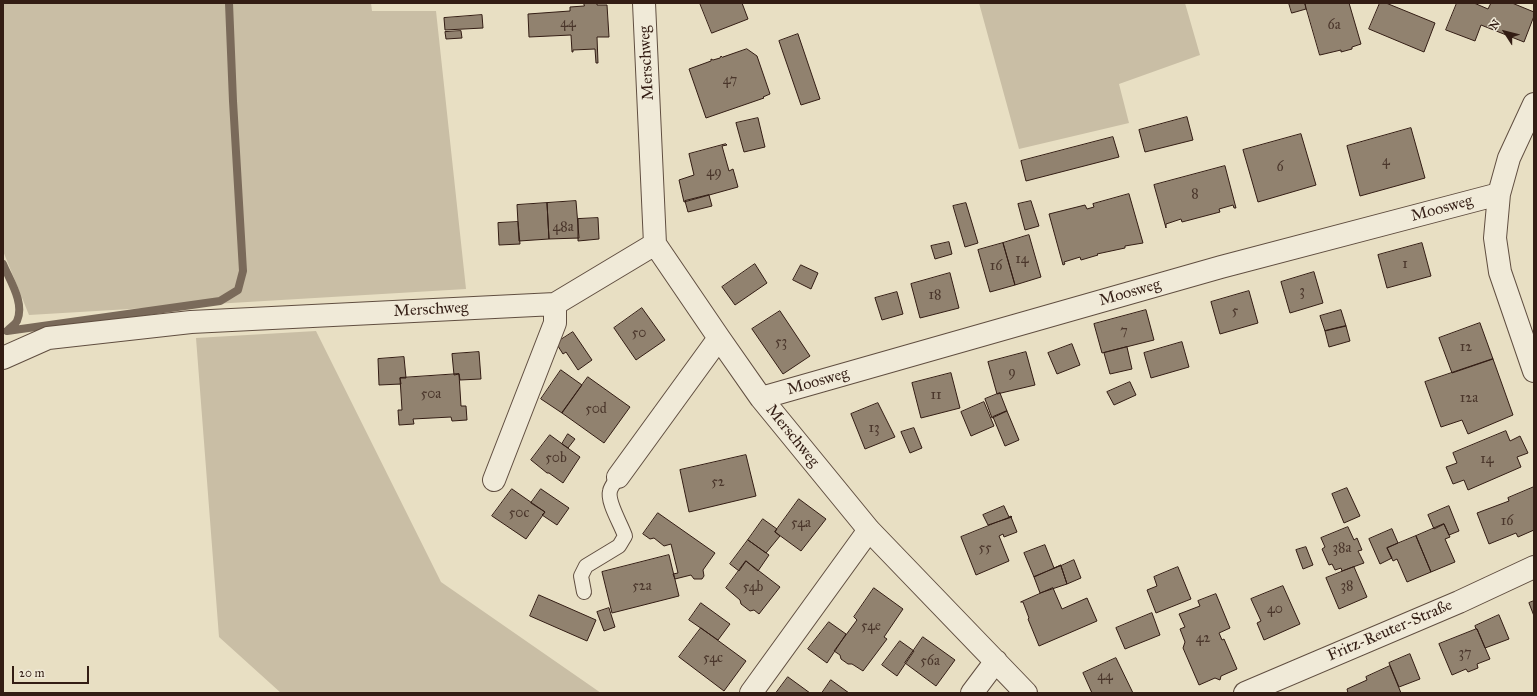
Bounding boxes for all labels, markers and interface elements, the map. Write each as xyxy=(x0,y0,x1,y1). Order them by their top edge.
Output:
north arrow xyxy=(1485,12,1525,52)
house number: 44 xyxy=(560,16,576,32)
text: N xyxy=(1487,17,1503,32)
house number: 6a xyxy=(1327,18,1341,34)
street label: Merschweg xyxy=(635,25,659,101)
house number: 47 xyxy=(723,73,737,89)
house number: 4 xyxy=(1382,154,1390,170)
house number: 6 xyxy=(1276,160,1284,176)
house number: 49 xyxy=(706,165,722,181)
house number: 8 xyxy=(1191,187,1199,203)
street label: Moosweg xyxy=(1409,192,1475,226)
house number: 48a xyxy=(552,220,574,236)
house number: 14 xyxy=(1015,252,1029,268)
house number: 1 xyxy=(1402,257,1408,273)
house number: 16 xyxy=(990,259,1002,275)
street label: Moosweg xyxy=(1097,275,1163,311)
house number: 3 xyxy=(1299,284,1305,300)
house number: 18 xyxy=(929,288,941,304)
street label: Merschweg xyxy=(393,298,469,322)
house number: 5 xyxy=(1232,304,1238,320)
house number: 7 xyxy=(1120,324,1128,340)
house number: 50 xyxy=(632,326,646,342)
house number: 53 xyxy=(775,335,787,351)
house number: 12 xyxy=(1460,340,1472,356)
street label: Moosweg xyxy=(785,364,851,400)
house number: 9 xyxy=(1008,365,1016,381)
house number: 50a xyxy=(421,387,441,403)
house number: 11 xyxy=(930,388,942,404)
house number: 12a xyxy=(1460,391,1478,407)
street label: Merschweg xyxy=(761,401,823,471)
house number: 50d xyxy=(585,402,607,418)
house number: 13 xyxy=(868,421,880,437)
house number: 50b xyxy=(545,451,567,467)
house number: 14 xyxy=(1480,452,1494,468)
house number: 52 xyxy=(711,475,725,491)
house number: 50c xyxy=(509,506,529,522)
house number: 16 xyxy=(1501,514,1513,530)
house number: 54a xyxy=(791,516,811,532)
house number: 55 xyxy=(978,541,992,557)
house number: 38a xyxy=(1333,541,1351,557)
house number: 52a xyxy=(632,579,652,595)
house number: 38 xyxy=(1340,579,1354,595)
house number: 54b xyxy=(743,580,763,596)
street label: Fritz-Reuter-Straße xyxy=(1325,596,1455,666)
house number: 40 xyxy=(1267,602,1283,618)
house number: 54e xyxy=(861,619,881,635)
house number: 42 xyxy=(1196,631,1210,647)
house number: 37 xyxy=(1458,646,1472,662)
house number: 54c xyxy=(703,651,723,667)
house number: 56a xyxy=(920,654,940,670)
scale bar xyxy=(14,658,91,684)
text: 20 m xyxy=(19,666,45,680)
house number: 44 xyxy=(1097,669,1113,685)

